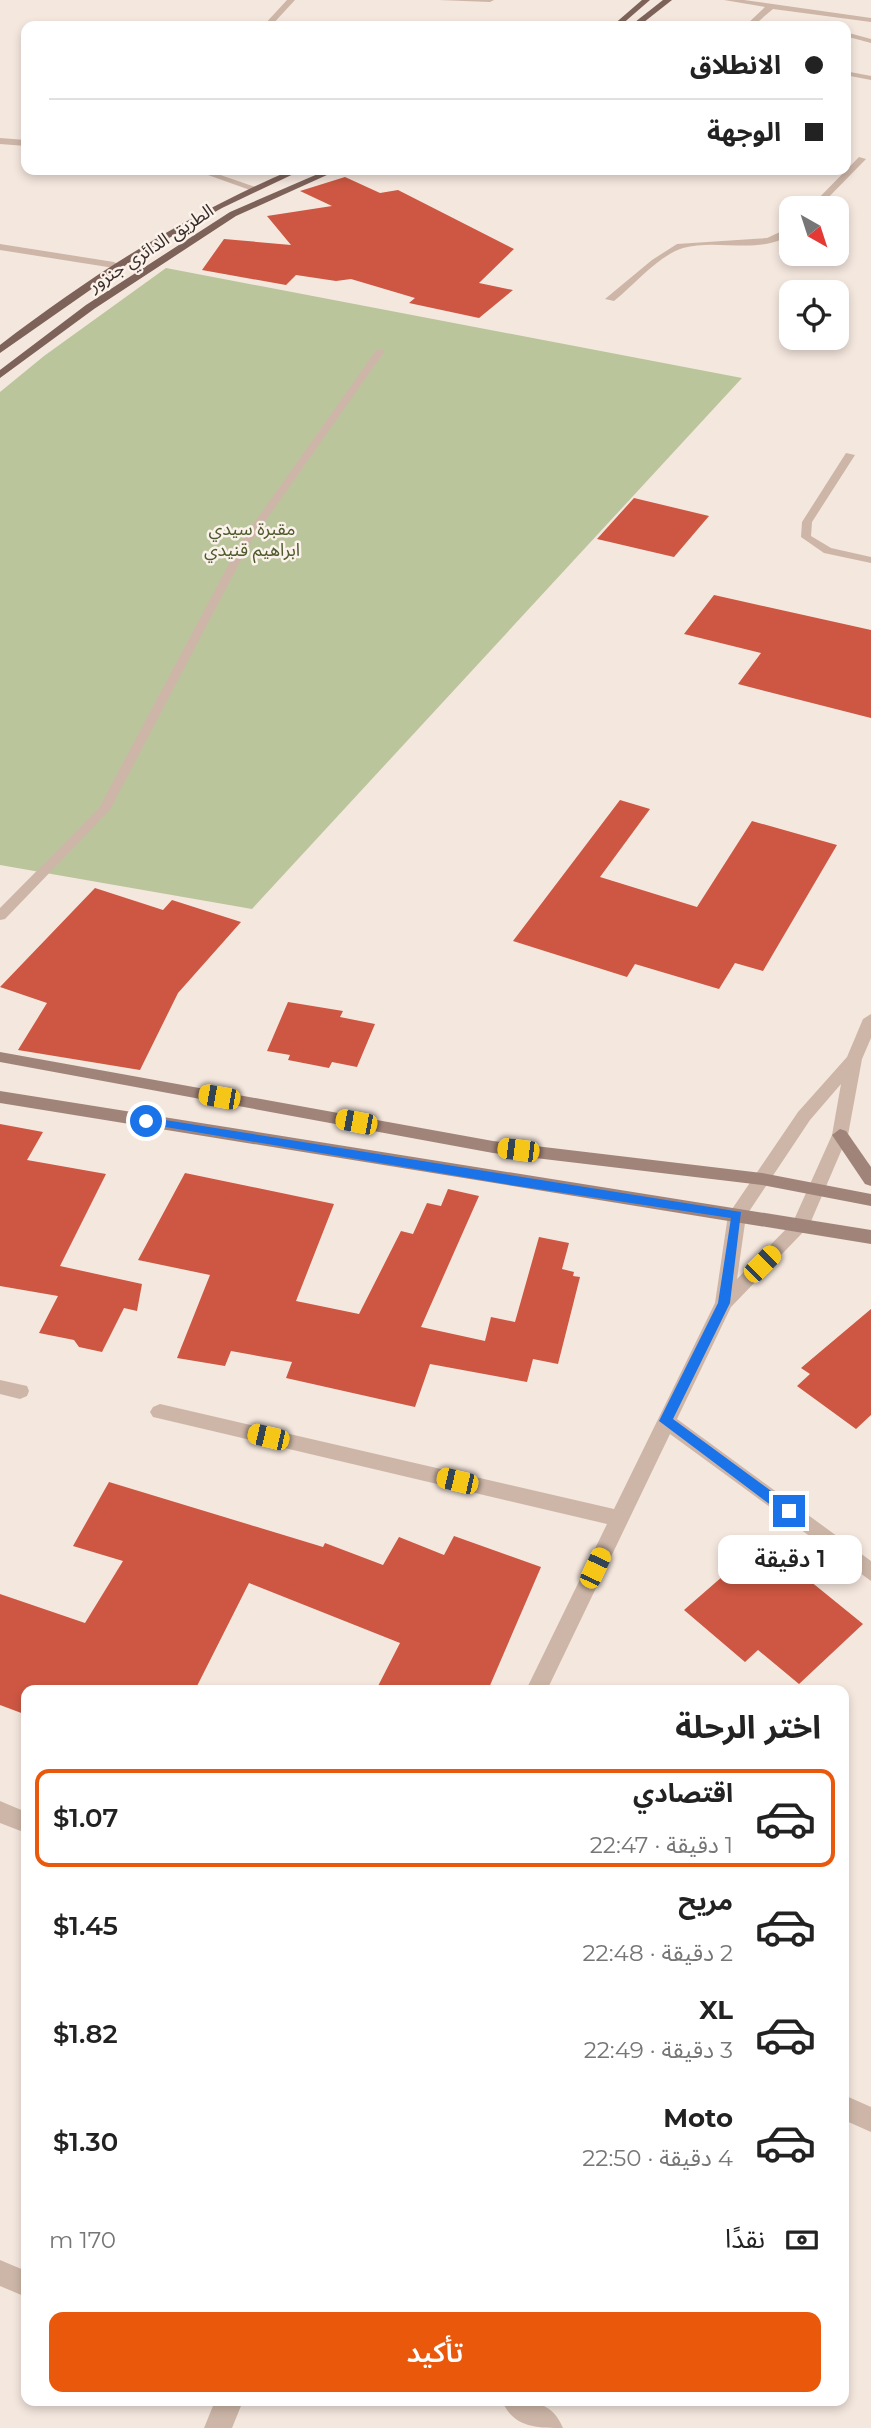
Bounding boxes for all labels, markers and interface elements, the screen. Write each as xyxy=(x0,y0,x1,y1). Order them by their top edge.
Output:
text: الانطلاق xyxy=(690,49,781,81)
text: الوجهة xyxy=(707,116,781,148)
north arrow xyxy=(779,196,849,266)
map controls xyxy=(779,196,849,350)
street label: الطريق الدائري جنزور xyxy=(83,199,219,299)
button: locate xyxy=(779,280,849,350)
park label: مقبرة سيدي ابراهيم قنيدي xyxy=(204,518,300,563)
car xyxy=(197,1083,242,1111)
route start xyxy=(130,1105,162,1137)
car xyxy=(334,1108,379,1136)
car xyxy=(496,1137,541,1163)
car xyxy=(740,1242,785,1286)
car xyxy=(246,1422,291,1452)
car xyxy=(435,1466,480,1496)
route end xyxy=(773,1495,805,1527)
callout: 1 دقيقة xyxy=(717,1536,861,1584)
car xyxy=(577,1545,614,1591)
text: 1 دقيقة xyxy=(755,1545,825,1573)
text: اختر الرحلة xyxy=(675,1707,821,1746)
text: اقتصادي xyxy=(633,1777,733,1809)
icon: car xyxy=(754,1787,817,1850)
text: $1.07 xyxy=(53,1802,118,1834)
text: 1 دقيقة · 22:47 xyxy=(590,1831,733,1859)
text: مريح xyxy=(678,1885,733,1917)
icon: car xyxy=(754,1895,817,1958)
text: $1.45 xyxy=(53,1910,118,1942)
text: 2 دقيقة · 22:48 xyxy=(583,1939,733,1967)
text: XL xyxy=(699,1994,733,2026)
icon: car xyxy=(754,2003,817,2066)
text: $1.82 xyxy=(53,2018,118,2050)
text: 3 دقيقة · 22:49 xyxy=(584,2036,733,2064)
text: Moto xyxy=(663,2102,733,2134)
icon: car xyxy=(754,2111,817,2174)
text: $1.30 xyxy=(53,2126,118,2158)
text: 4 دقيقة · 22:50 xyxy=(582,2144,733,2172)
icon: cash xyxy=(783,2221,821,2259)
text: نقدًا xyxy=(725,2223,765,2255)
text: 170 m xyxy=(49,2226,116,2254)
button: تأكيد xyxy=(49,2312,821,2392)

